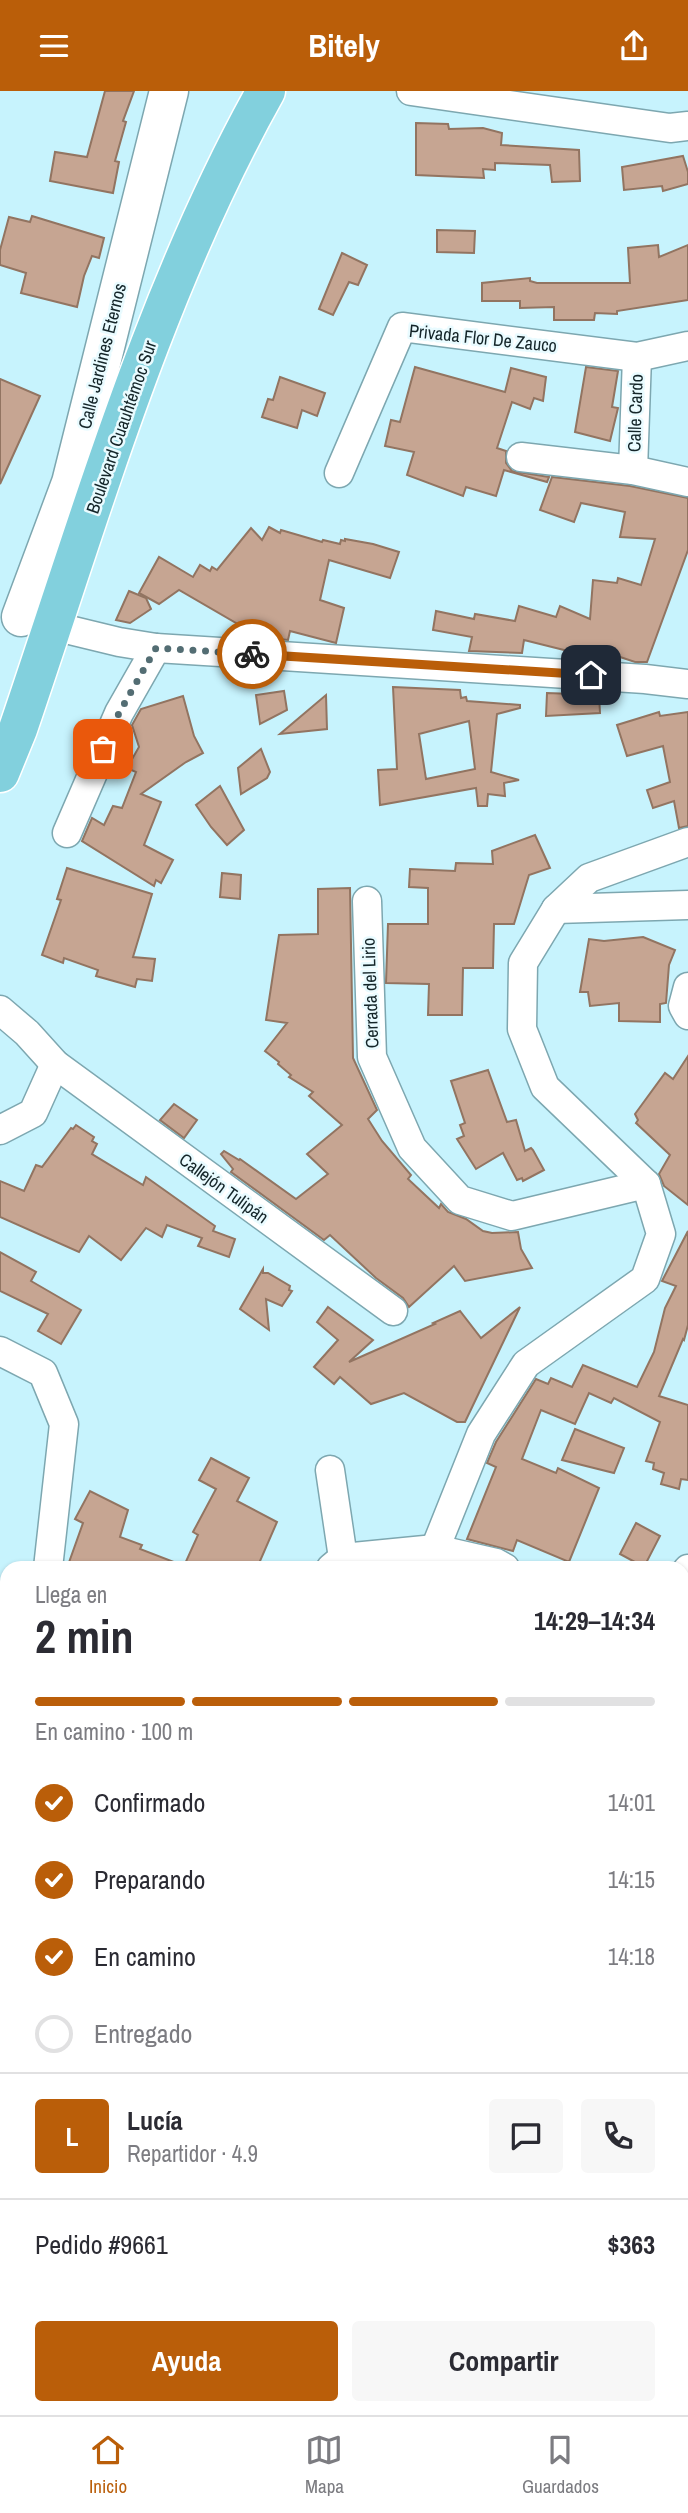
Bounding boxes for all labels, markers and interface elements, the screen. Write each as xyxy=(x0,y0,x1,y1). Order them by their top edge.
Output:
text: Bitely xyxy=(308,24,380,67)
icon: menu xyxy=(35,27,73,65)
icon: share xyxy=(615,27,653,65)
street label: Calle Jardines Eternos xyxy=(72,281,132,431)
street label: Privada Flor De Zauco xyxy=(408,318,558,358)
street label: Boulevard Cuauhtémoc Sur xyxy=(80,337,162,517)
street label: Calle Cardo xyxy=(621,374,649,452)
courier xyxy=(217,619,287,689)
icon: bike xyxy=(233,635,271,673)
pin xyxy=(561,645,621,705)
icon: home xyxy=(572,656,610,694)
pin xyxy=(73,719,133,779)
icon: bag xyxy=(84,730,122,768)
street label: Cerrada del Lirio xyxy=(356,937,384,1049)
street label: Callejón Tulipán xyxy=(174,1147,274,1229)
text: Llega en xyxy=(35,1579,107,1610)
text: 14:29–14:34 xyxy=(534,1603,655,1638)
text: 2 min xyxy=(35,1605,134,1667)
text: En camino · 100 m xyxy=(35,1716,193,1747)
icon: check xyxy=(35,1784,73,1822)
text: Confirmado xyxy=(94,1785,205,1820)
text: 14:01 xyxy=(608,1787,655,1818)
icon: check xyxy=(35,1861,73,1899)
text: Preparando xyxy=(94,1862,205,1897)
text: 14:15 xyxy=(608,1864,655,1895)
icon: check xyxy=(35,1938,73,1976)
text: En camino xyxy=(94,1939,196,1974)
text: 14:18 xyxy=(608,1941,655,1972)
text: Entregado xyxy=(94,2016,192,2051)
button: chat xyxy=(489,2099,563,2173)
button: phone xyxy=(581,2099,655,2173)
text: Lucía xyxy=(127,2103,183,2138)
text: L xyxy=(65,2119,79,2154)
text: Repartidor · 4.9 xyxy=(127,2138,258,2169)
text: Pedido #9661 xyxy=(35,2227,168,2262)
text: $363 xyxy=(608,2227,655,2262)
button: Ayuda xyxy=(35,2321,338,2401)
button: Compartir xyxy=(352,2321,655,2401)
tab: Inicio xyxy=(89,2431,127,2499)
tab: Mapa xyxy=(305,2431,344,2499)
tab: Guardados xyxy=(522,2431,599,2499)

